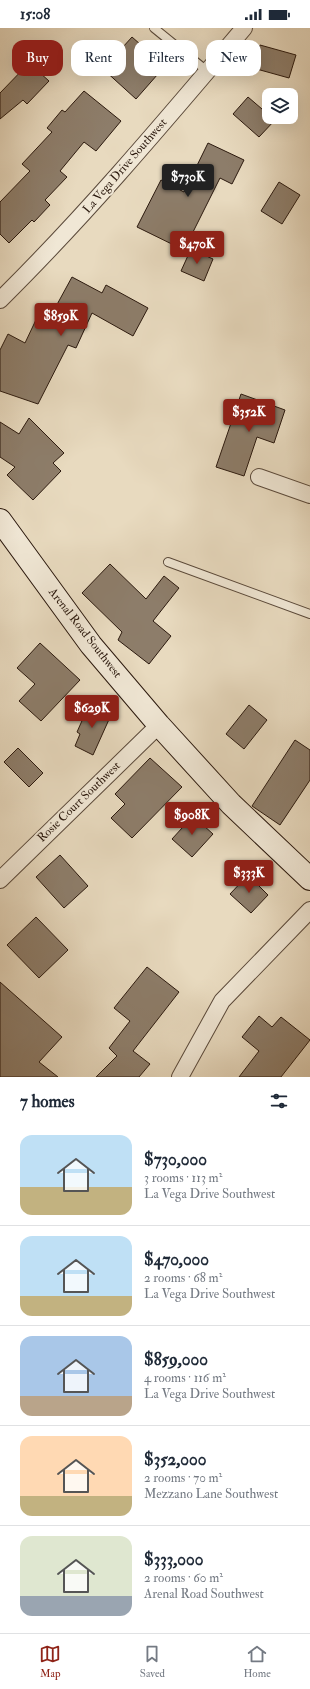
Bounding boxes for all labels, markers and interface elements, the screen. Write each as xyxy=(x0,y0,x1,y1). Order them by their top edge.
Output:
text: 15:08 xyxy=(20,5,50,24)
chip: Buy xyxy=(12,40,63,76)
chip: Rent xyxy=(71,40,126,76)
chip: Filters xyxy=(134,40,198,76)
chip: New xyxy=(206,40,261,76)
map controls xyxy=(262,88,298,124)
button: layers xyxy=(262,88,298,124)
street label: La Vega Drive Southwest xyxy=(80,115,170,217)
pin: $730K xyxy=(160,164,216,198)
text: $730K xyxy=(171,169,205,185)
pin: $470K xyxy=(169,231,225,265)
text: $470K xyxy=(179,236,215,252)
pin: $859K xyxy=(33,303,89,337)
text: $859K xyxy=(44,308,78,324)
pin: $352K xyxy=(221,399,277,433)
text: $352K xyxy=(232,404,266,420)
street label: Arenal Road Southwest xyxy=(44,584,125,681)
pin: $629K xyxy=(64,695,120,729)
text: $629K xyxy=(74,700,110,716)
street label: Rosie Court Southwest xyxy=(34,758,124,845)
pin: $908K xyxy=(164,802,220,836)
text: $908K xyxy=(174,807,210,823)
pin: $333K xyxy=(221,860,277,894)
text: $333K xyxy=(233,865,265,881)
icon: filters xyxy=(268,1090,290,1112)
text: 7 homes xyxy=(20,1091,75,1112)
text: $730,000 xyxy=(144,1149,207,1170)
icon: home xyxy=(52,1151,100,1199)
text: 3 rooms · 113 m² xyxy=(144,1170,222,1186)
text: La Vega Drive Southwest xyxy=(144,1186,275,1202)
text: $470,000 xyxy=(144,1249,209,1270)
icon: home xyxy=(52,1252,100,1300)
text: 2 rooms · 68 m² xyxy=(144,1270,222,1286)
text: La Vega Drive Southwest xyxy=(144,1286,275,1302)
text: $859,000 xyxy=(144,1349,208,1370)
icon: home xyxy=(52,1352,100,1400)
text: 4 rooms · 116 m² xyxy=(144,1370,226,1386)
text: La Vega Drive Southwest xyxy=(144,1386,275,1402)
text: $352,000 xyxy=(144,1449,206,1470)
icon: home xyxy=(52,1452,100,1500)
text: 2 rooms · 70 m² xyxy=(144,1470,222,1486)
text: Mezzano Lane Southwest xyxy=(144,1486,278,1502)
text: $333,000 xyxy=(144,1549,203,1570)
icon: home xyxy=(52,1552,100,1600)
text: 2 rooms · 60 m² xyxy=(144,1570,223,1586)
text: Arenal Road Southwest xyxy=(144,1586,264,1602)
tab: Map xyxy=(39,1643,61,1680)
tab: Saved xyxy=(140,1643,165,1680)
tab: Home xyxy=(243,1643,271,1680)

